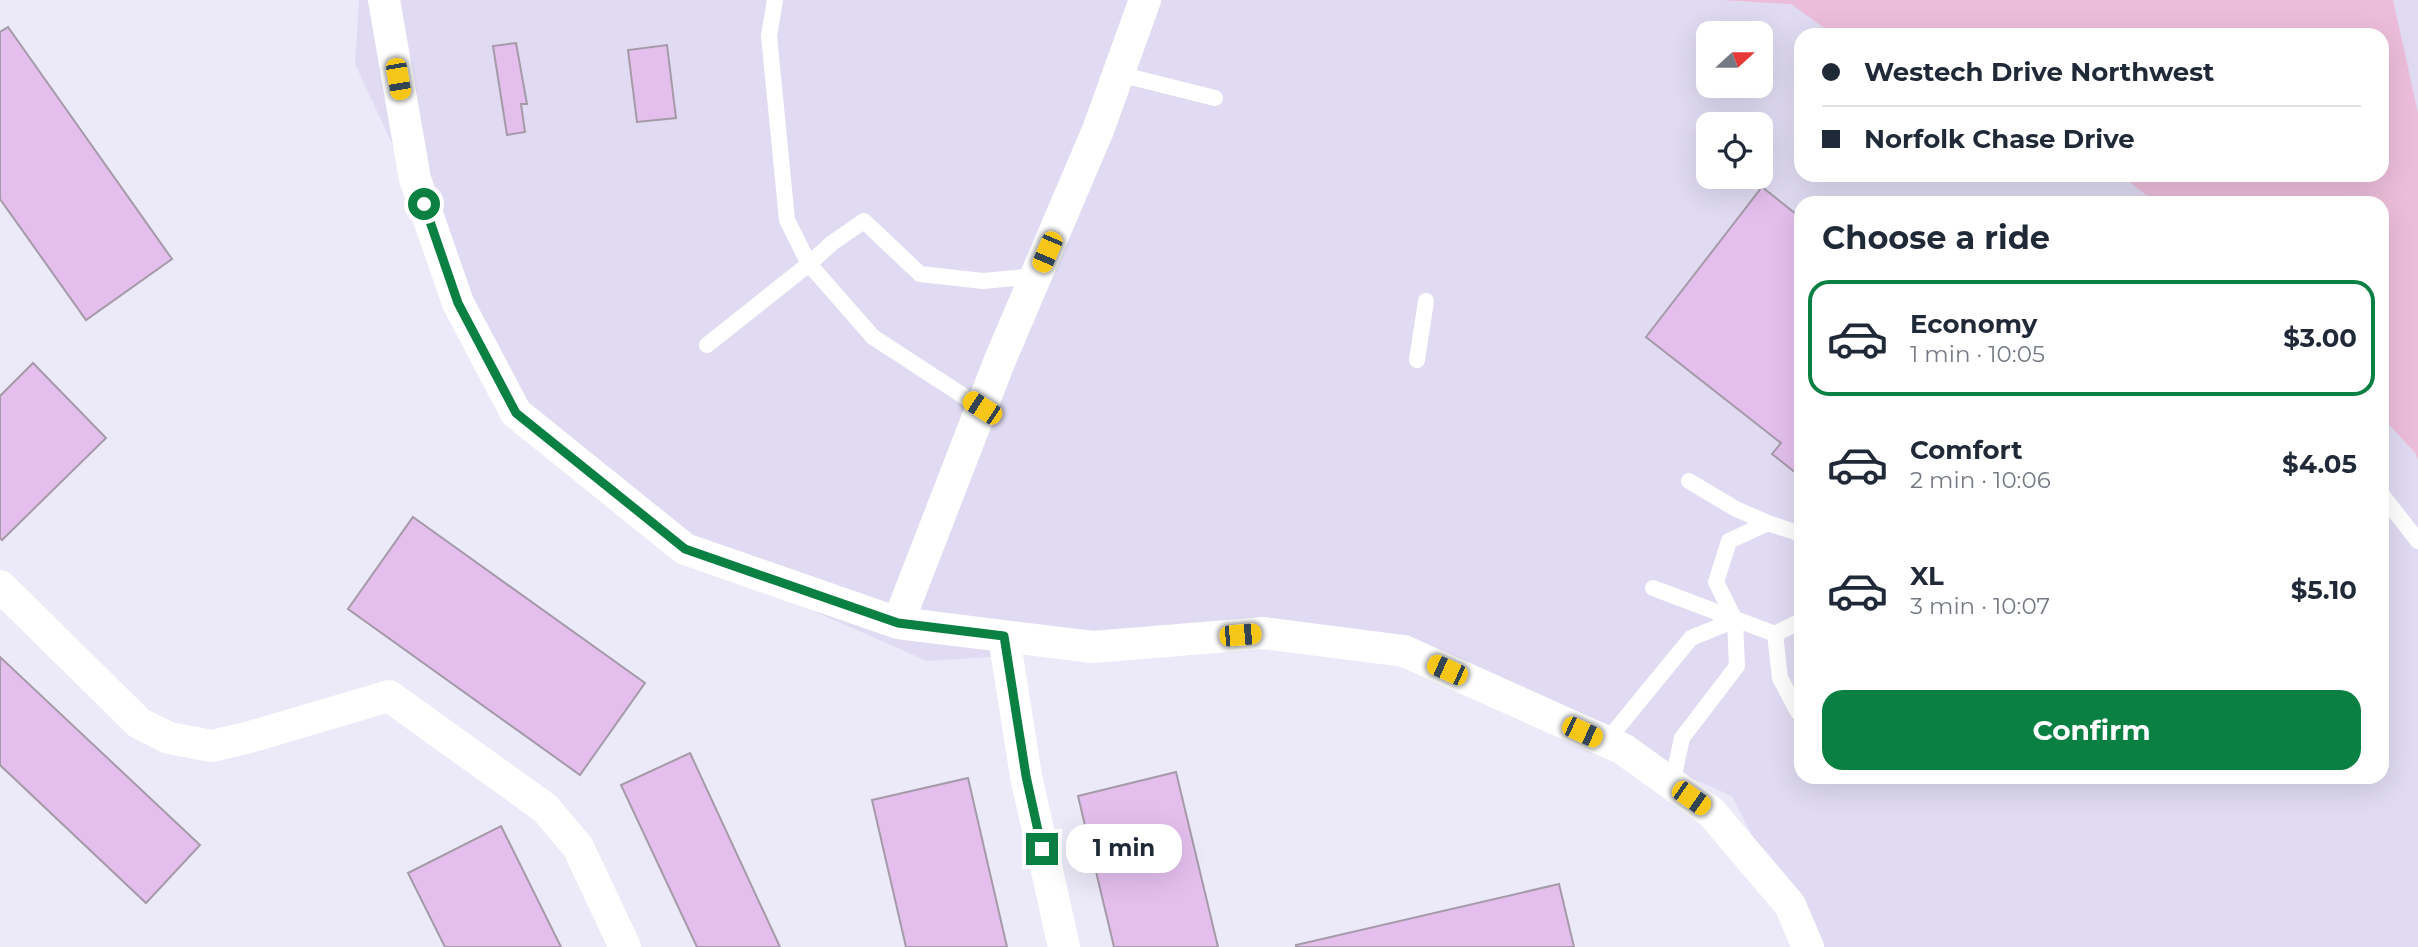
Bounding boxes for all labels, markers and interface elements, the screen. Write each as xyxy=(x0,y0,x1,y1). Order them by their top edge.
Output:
north arrow xyxy=(1696,21,1773,98)
map controls xyxy=(1696,21,1773,189)
car xyxy=(385,56,412,102)
text: Westech Drive Northwest xyxy=(1864,56,2214,88)
button: locate xyxy=(1696,112,1773,189)
text: Norfolk Chase Drive xyxy=(1864,123,2135,155)
route start xyxy=(408,188,440,220)
text: Choose a ride xyxy=(1822,218,2050,257)
car xyxy=(1030,229,1065,275)
icon: car xyxy=(1826,307,1889,370)
text: Economy xyxy=(1910,308,2037,340)
text: $3.00 xyxy=(2283,322,2357,354)
text: 1 min · 10:05 xyxy=(1910,340,2045,368)
car xyxy=(959,388,1006,428)
icon: car xyxy=(1826,433,1889,496)
text: Comfort xyxy=(1910,434,2022,466)
text: $4.05 xyxy=(2282,448,2357,480)
text: 2 min · 10:06 xyxy=(1910,466,2051,494)
icon: car xyxy=(1826,559,1889,622)
text: XL xyxy=(1910,560,1944,592)
text: $5.10 xyxy=(2291,574,2357,606)
text: 3 min · 10:07 xyxy=(1910,592,2050,620)
car xyxy=(1219,623,1262,647)
car xyxy=(1424,652,1471,688)
button: Confirm xyxy=(1822,690,2361,770)
car xyxy=(1559,714,1606,750)
car xyxy=(1668,777,1715,819)
callout: 1 min xyxy=(1066,824,1182,874)
route end xyxy=(1026,833,1058,865)
text: 1 min xyxy=(1093,834,1155,862)

